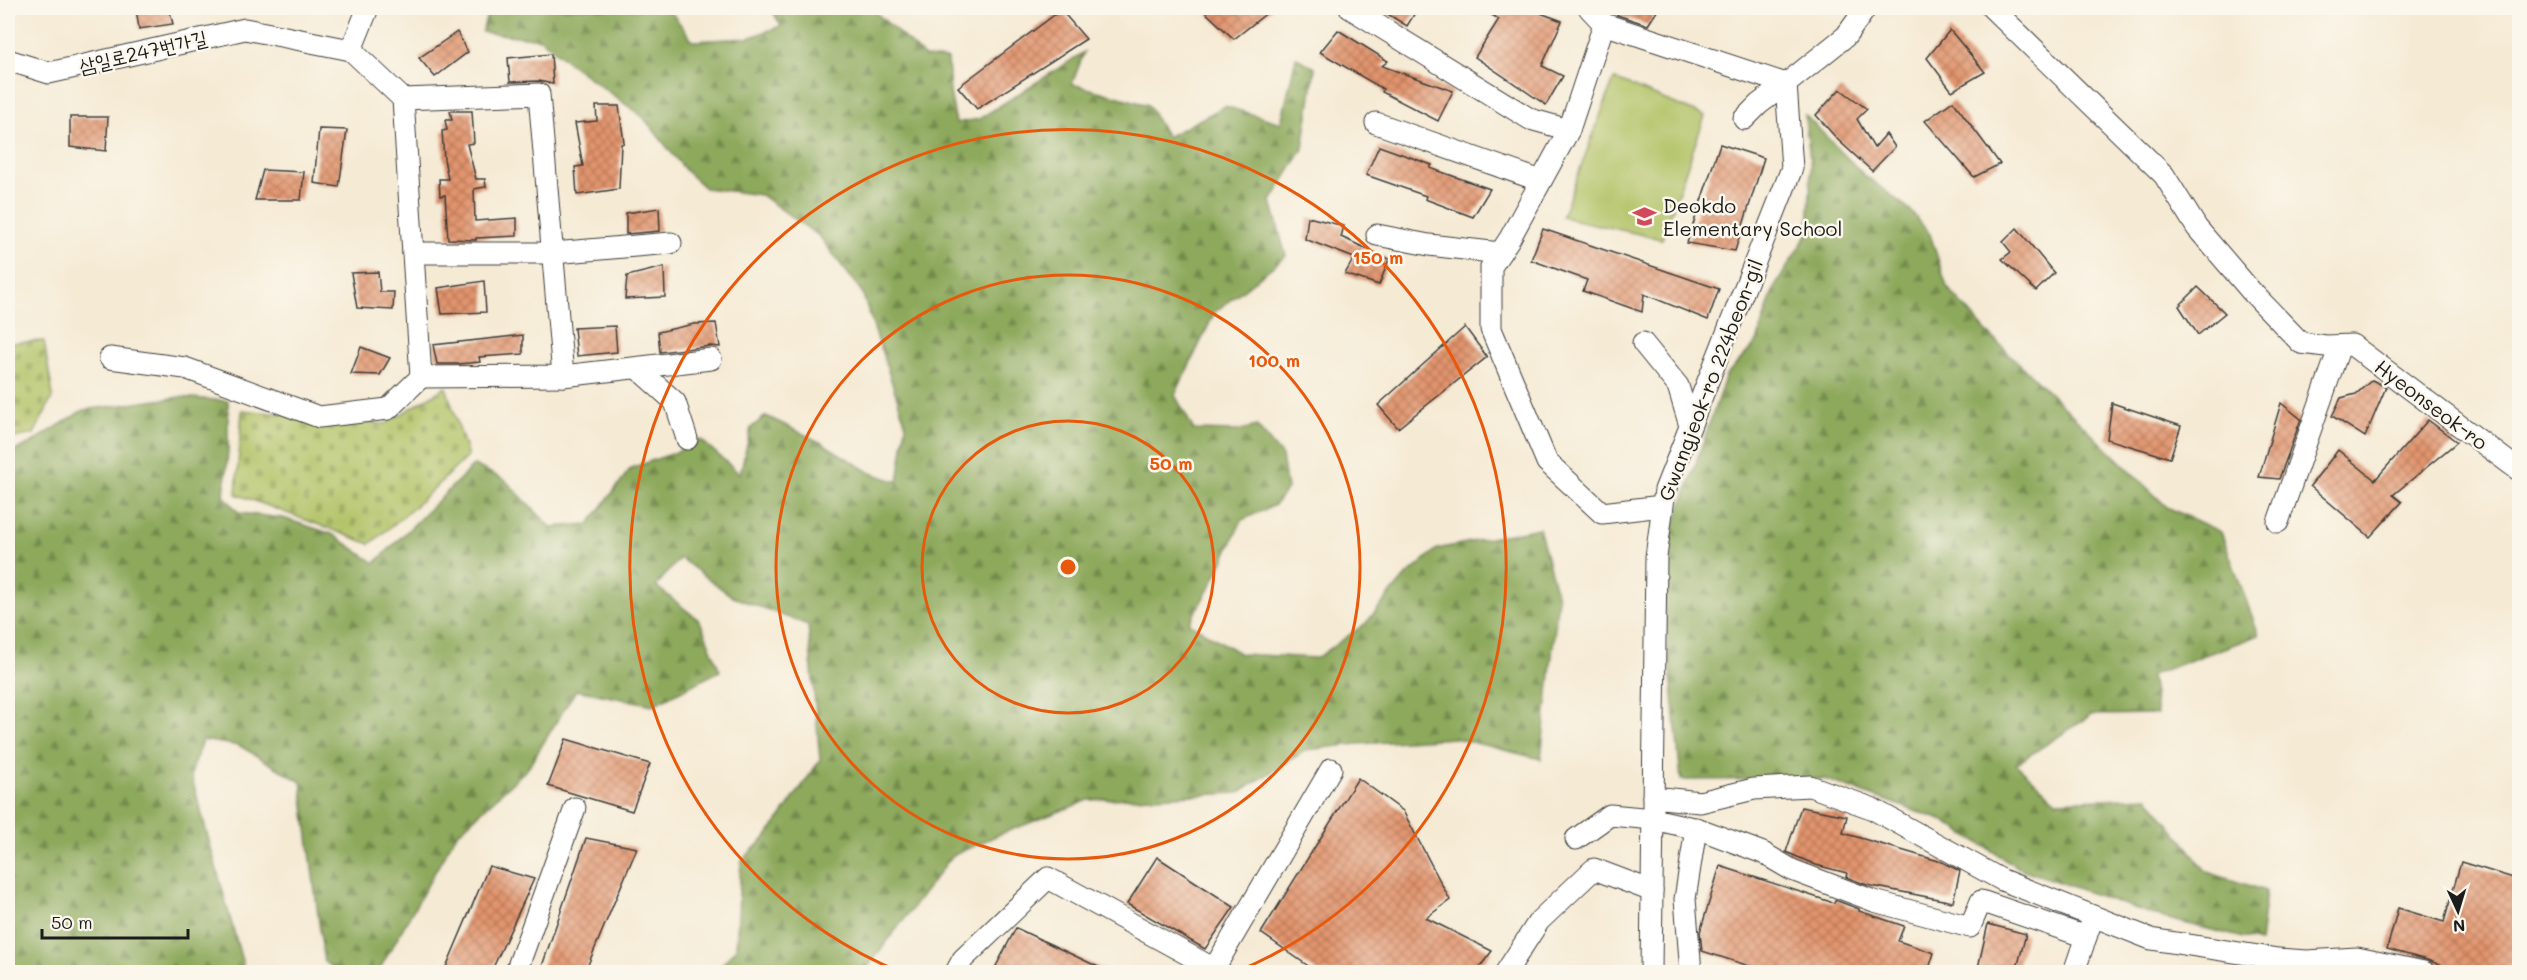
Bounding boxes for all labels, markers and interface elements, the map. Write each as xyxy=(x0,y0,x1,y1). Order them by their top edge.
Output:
street label: 삼일로247번가길 xyxy=(76,24,209,78)
place label: Deokdo Elementary School xyxy=(1663,192,1842,241)
school or university icon: Deokdo Elementary School xyxy=(1632,204,1658,230)
text: 150 m xyxy=(1353,245,1403,269)
street label: Gwangjeok-ro 224beon-gil xyxy=(1652,255,1768,504)
text: 100 m xyxy=(1248,348,1300,372)
street label: Hyeonseok-ro xyxy=(2370,353,2493,455)
text: 50 m xyxy=(1150,451,1192,475)
centre of rings xyxy=(1058,557,1078,577)
north arrow xyxy=(2428,881,2488,941)
scale bar xyxy=(42,902,188,940)
text: 50 m xyxy=(51,910,93,934)
text: N xyxy=(2452,916,2466,937)

